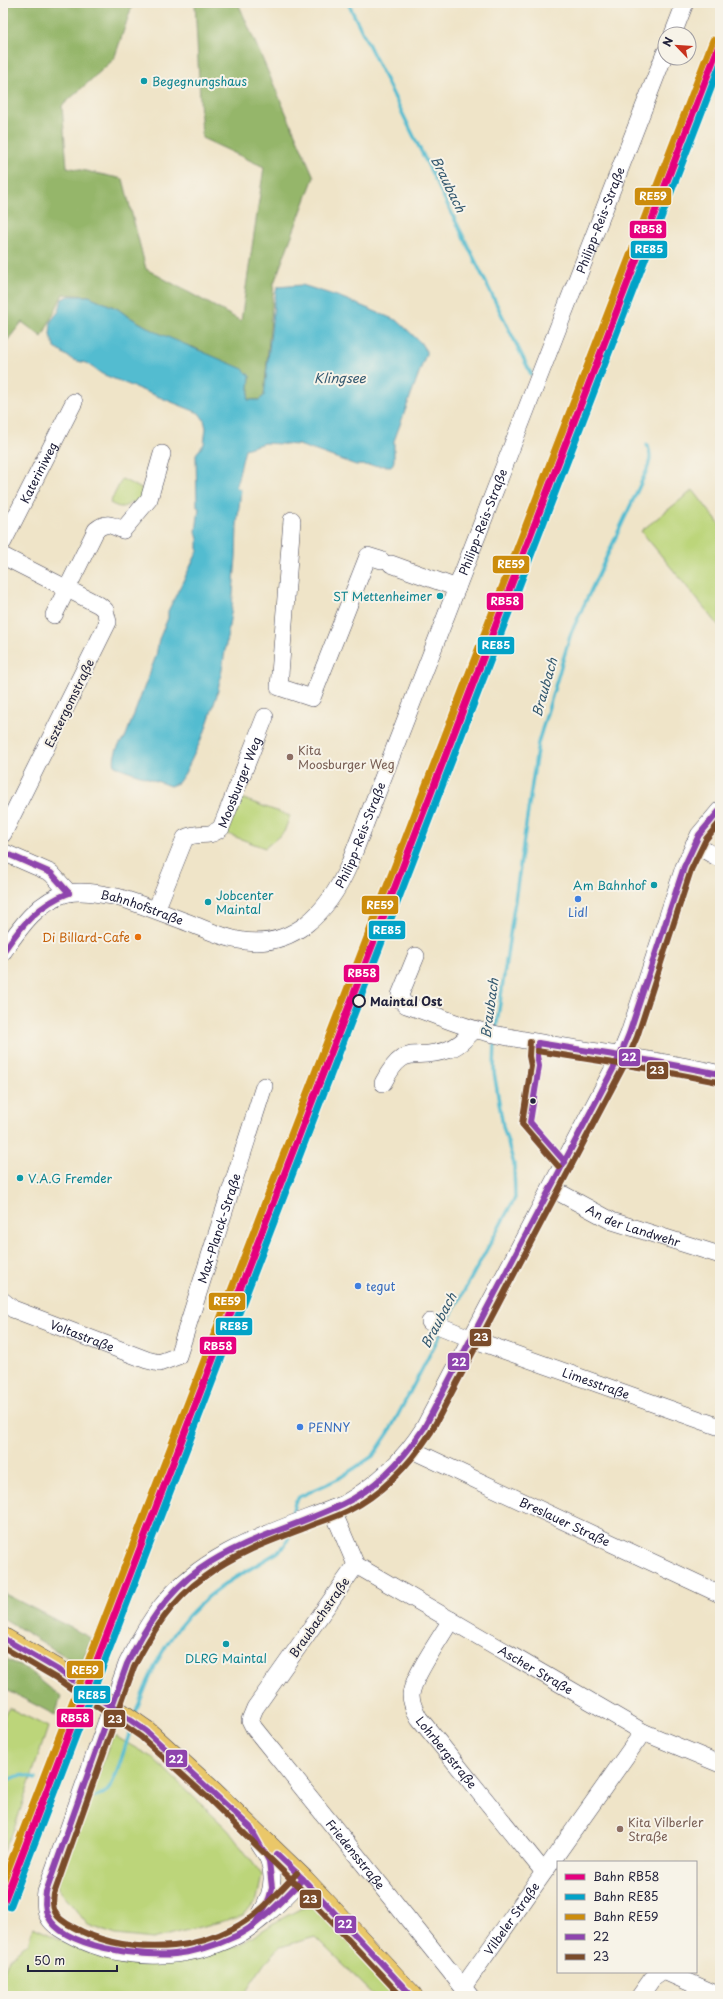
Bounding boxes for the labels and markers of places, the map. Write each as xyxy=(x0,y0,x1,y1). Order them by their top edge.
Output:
place label: Begegnungshaus xyxy=(152,72,248,90)
marker: Begegnungshaus xyxy=(139,76,149,86)
place label: ST Mettenheimer xyxy=(333,587,432,605)
marker: ST Mettenheimer xyxy=(435,591,445,601)
place label: Kita Moosburger Weg xyxy=(298,741,395,773)
marker: Kita Moosburger Weg xyxy=(285,752,295,762)
place label: Am Bahnhof xyxy=(573,876,647,894)
marker: Am Bahnhof xyxy=(649,880,659,890)
place label: Jobcenter Maintal xyxy=(216,886,274,918)
marker: Lidl xyxy=(573,894,583,904)
marker: Jobcenter Maintal xyxy=(203,897,213,907)
place label: Lidl xyxy=(568,903,588,921)
place label: Di Billard-Cafe xyxy=(42,928,130,946)
marker: Di Billard-Cafe xyxy=(133,932,143,942)
place label: Maintal Ost xyxy=(370,992,443,1010)
marker: Maintal Ost xyxy=(352,994,366,1008)
unlabelled marker xyxy=(528,1096,538,1106)
place label: V.A.G Fremder xyxy=(28,1169,113,1187)
marker: V.A.G Fremder xyxy=(15,1173,25,1183)
place label: tegut xyxy=(366,1277,395,1295)
marker: tegut xyxy=(353,1281,363,1291)
place label: PENNY xyxy=(308,1418,351,1436)
marker: PENNY xyxy=(295,1422,305,1432)
marker: DLRG Maintal xyxy=(221,1639,231,1649)
place label: DLRG Maintal xyxy=(185,1649,267,1667)
place label: Kita Vilberler Straße xyxy=(628,1813,704,1845)
marker: Kita Vilberler Straße xyxy=(615,1824,625,1834)

